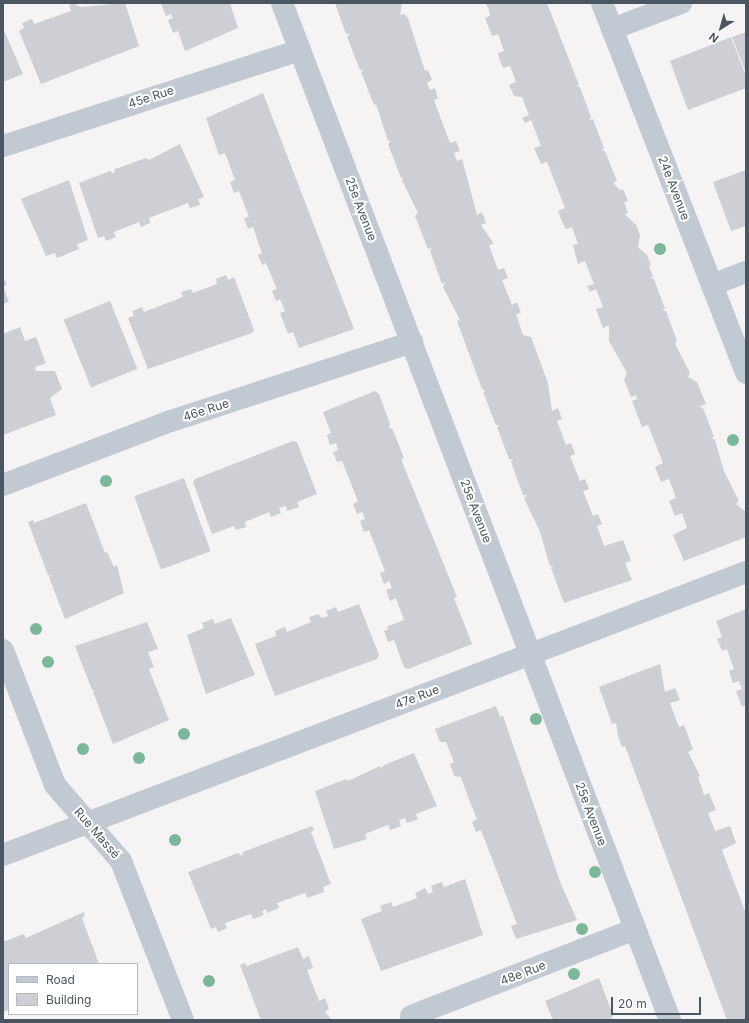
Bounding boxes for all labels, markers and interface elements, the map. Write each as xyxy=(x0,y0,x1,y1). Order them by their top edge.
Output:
north arrow xyxy=(701,8,741,48)
text: N xyxy=(706,29,721,46)
street label: 45e Rue xyxy=(126,83,176,111)
street label: 24e Avenue xyxy=(655,154,693,222)
street label: 25e Avenue xyxy=(342,175,380,243)
street label: 46e Rue xyxy=(181,396,231,424)
street label: 25e Avenue xyxy=(457,477,495,545)
street label: 47e Rue xyxy=(393,682,441,712)
street label: 25e Avenue xyxy=(572,780,610,848)
street label: Rue Massé xyxy=(71,805,123,861)
street label: 48e Rue xyxy=(498,958,548,988)
legend xyxy=(8,963,138,1015)
text: Road xyxy=(46,972,75,987)
scale bar xyxy=(613,989,703,1015)
text: Building xyxy=(46,992,91,1007)
text: 20 m xyxy=(618,996,647,1011)

